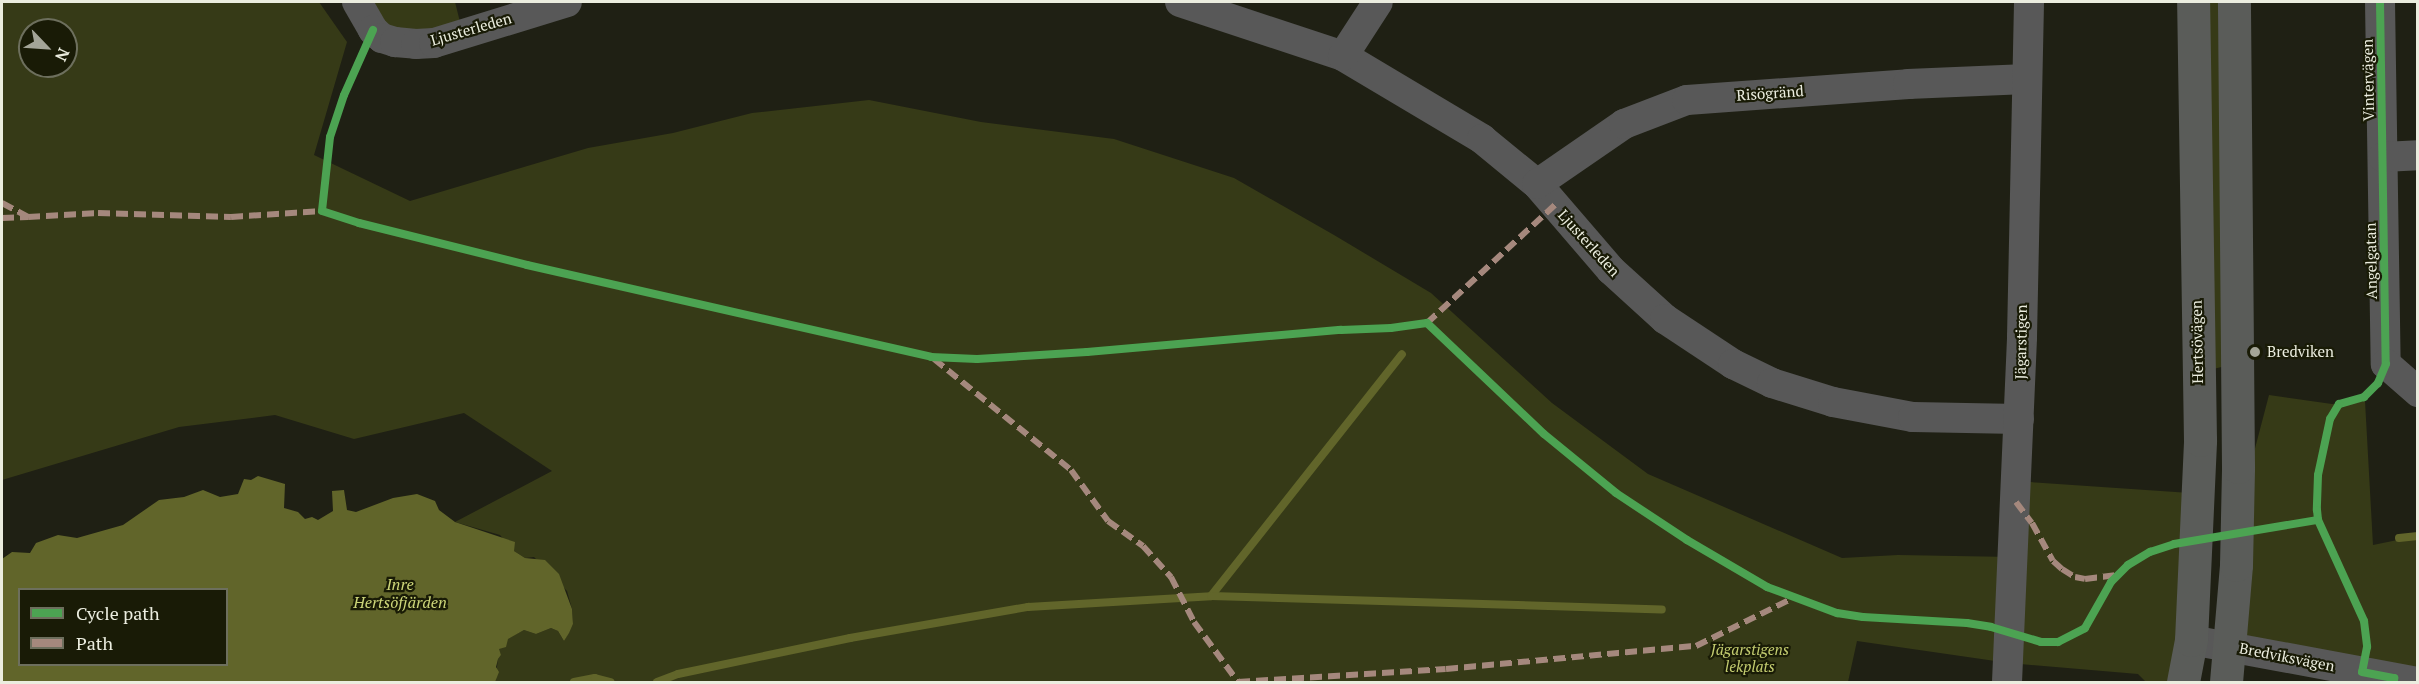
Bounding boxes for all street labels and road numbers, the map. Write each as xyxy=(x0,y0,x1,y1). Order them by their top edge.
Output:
street label: Ljusterleden xyxy=(428,9,514,49)
street label: Vintervägen xyxy=(2358,39,2378,121)
street label: Risögränd xyxy=(1736,82,1804,104)
street label: Ljusterleden xyxy=(1554,206,1624,280)
street label: Angelgatan xyxy=(2361,223,2381,299)
street label: Hertsövägen xyxy=(2187,300,2207,384)
street label: Jägarstigen xyxy=(2011,304,2031,380)
street label: Bredviksvägen xyxy=(2238,639,2336,675)

